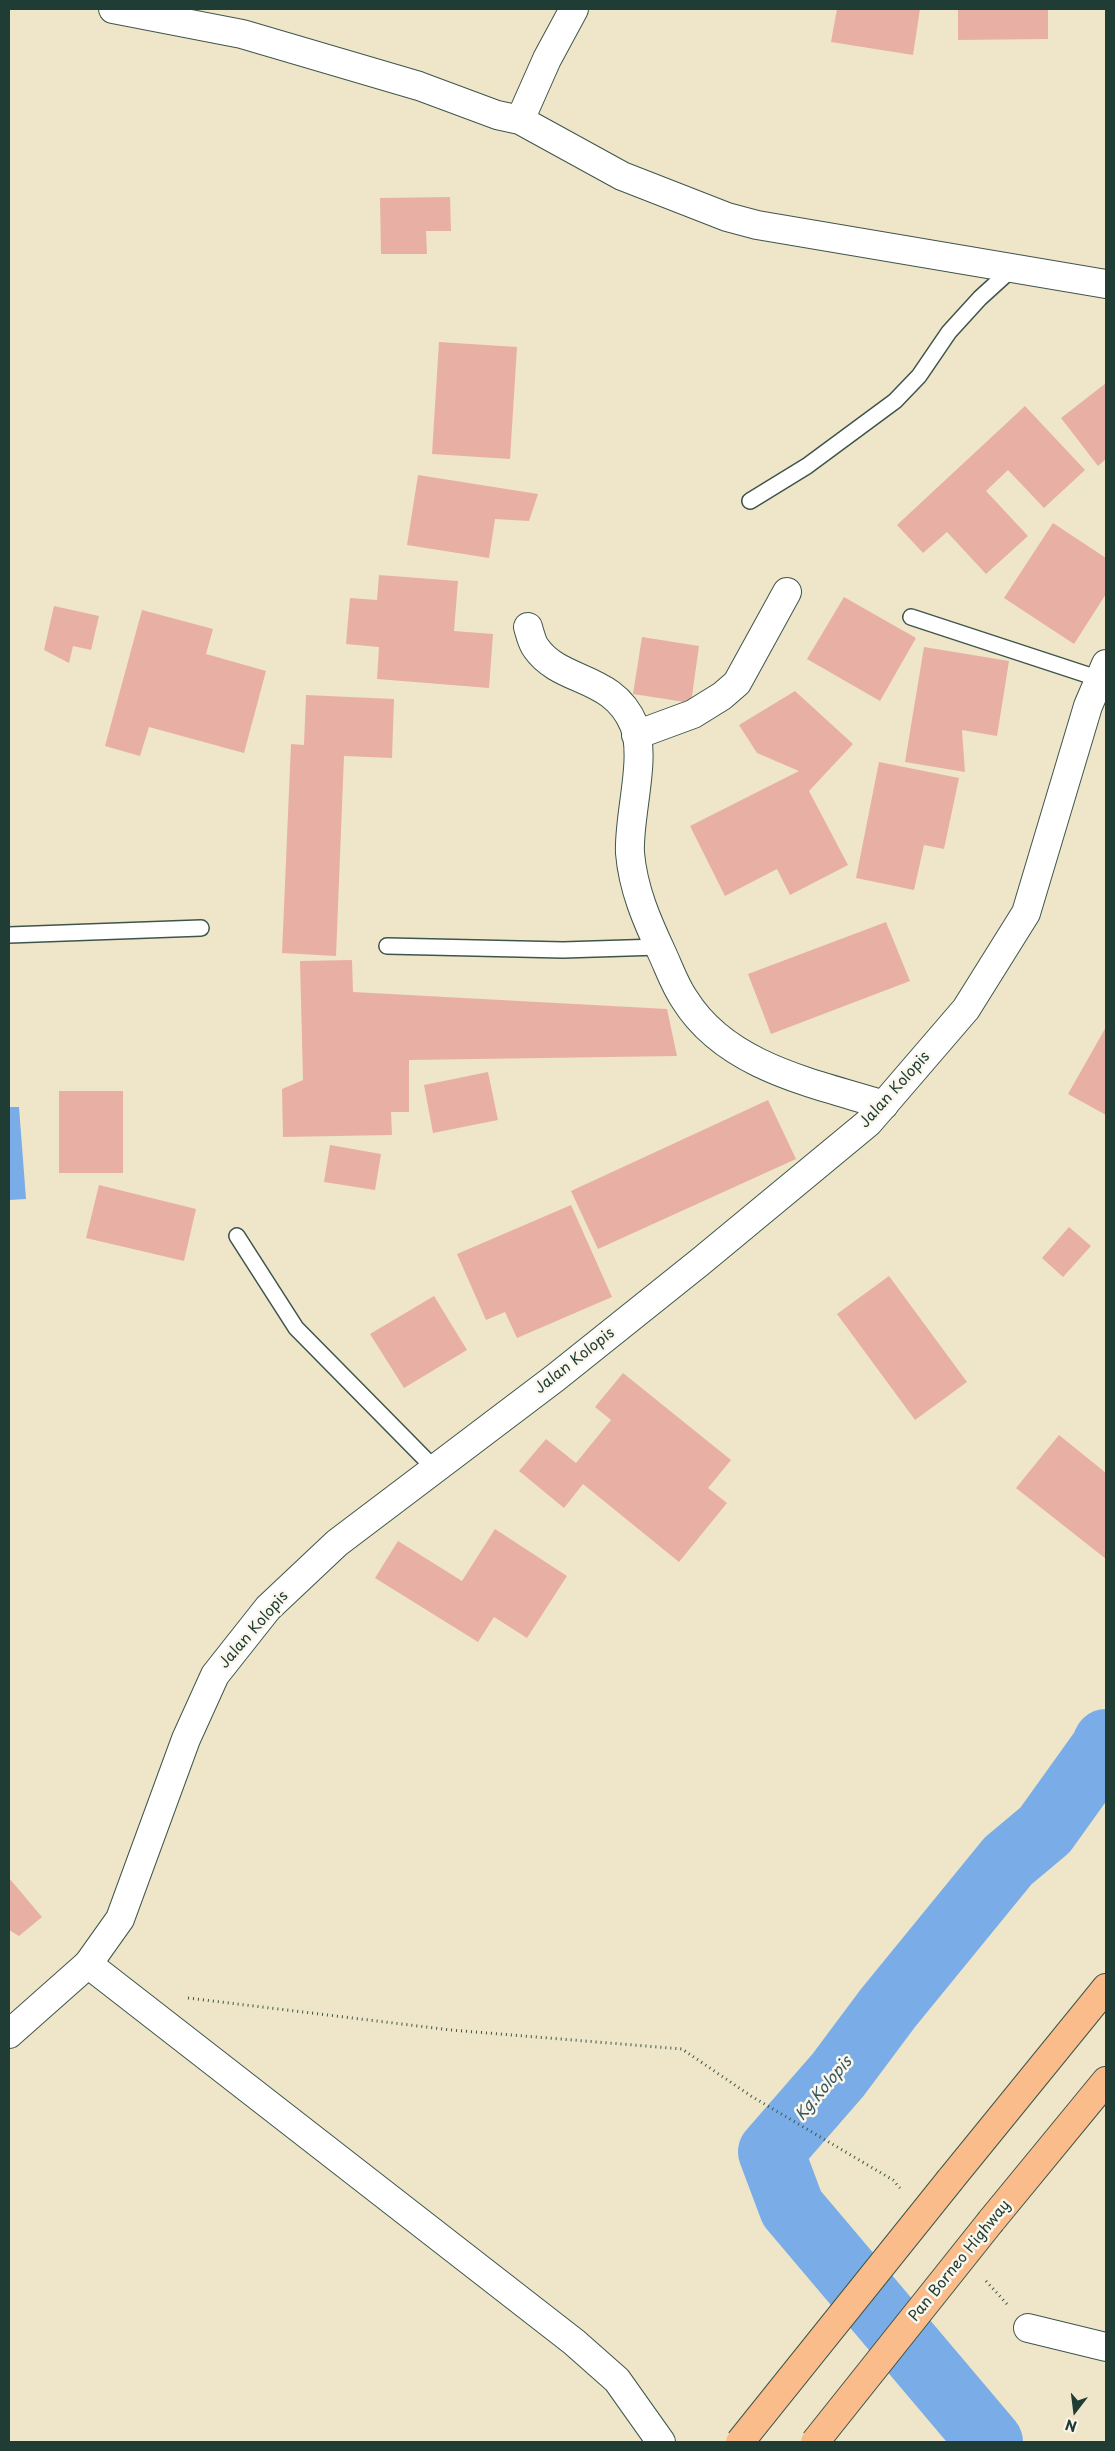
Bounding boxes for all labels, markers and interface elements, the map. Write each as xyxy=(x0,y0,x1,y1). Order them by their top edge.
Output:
street label: Jalan Kolopis xyxy=(856,1048,934,1132)
street label: Jalan Kolopis xyxy=(531,1324,619,1398)
street label: Jalan Kolopis xyxy=(216,1588,292,1672)
water label: Kg.Kolopis xyxy=(792,2053,856,2125)
street label: Pan Borneo Highway xyxy=(906,2197,1014,2325)
north arrow xyxy=(1050,2386,1100,2436)
text: N xyxy=(1063,2414,1079,2438)

